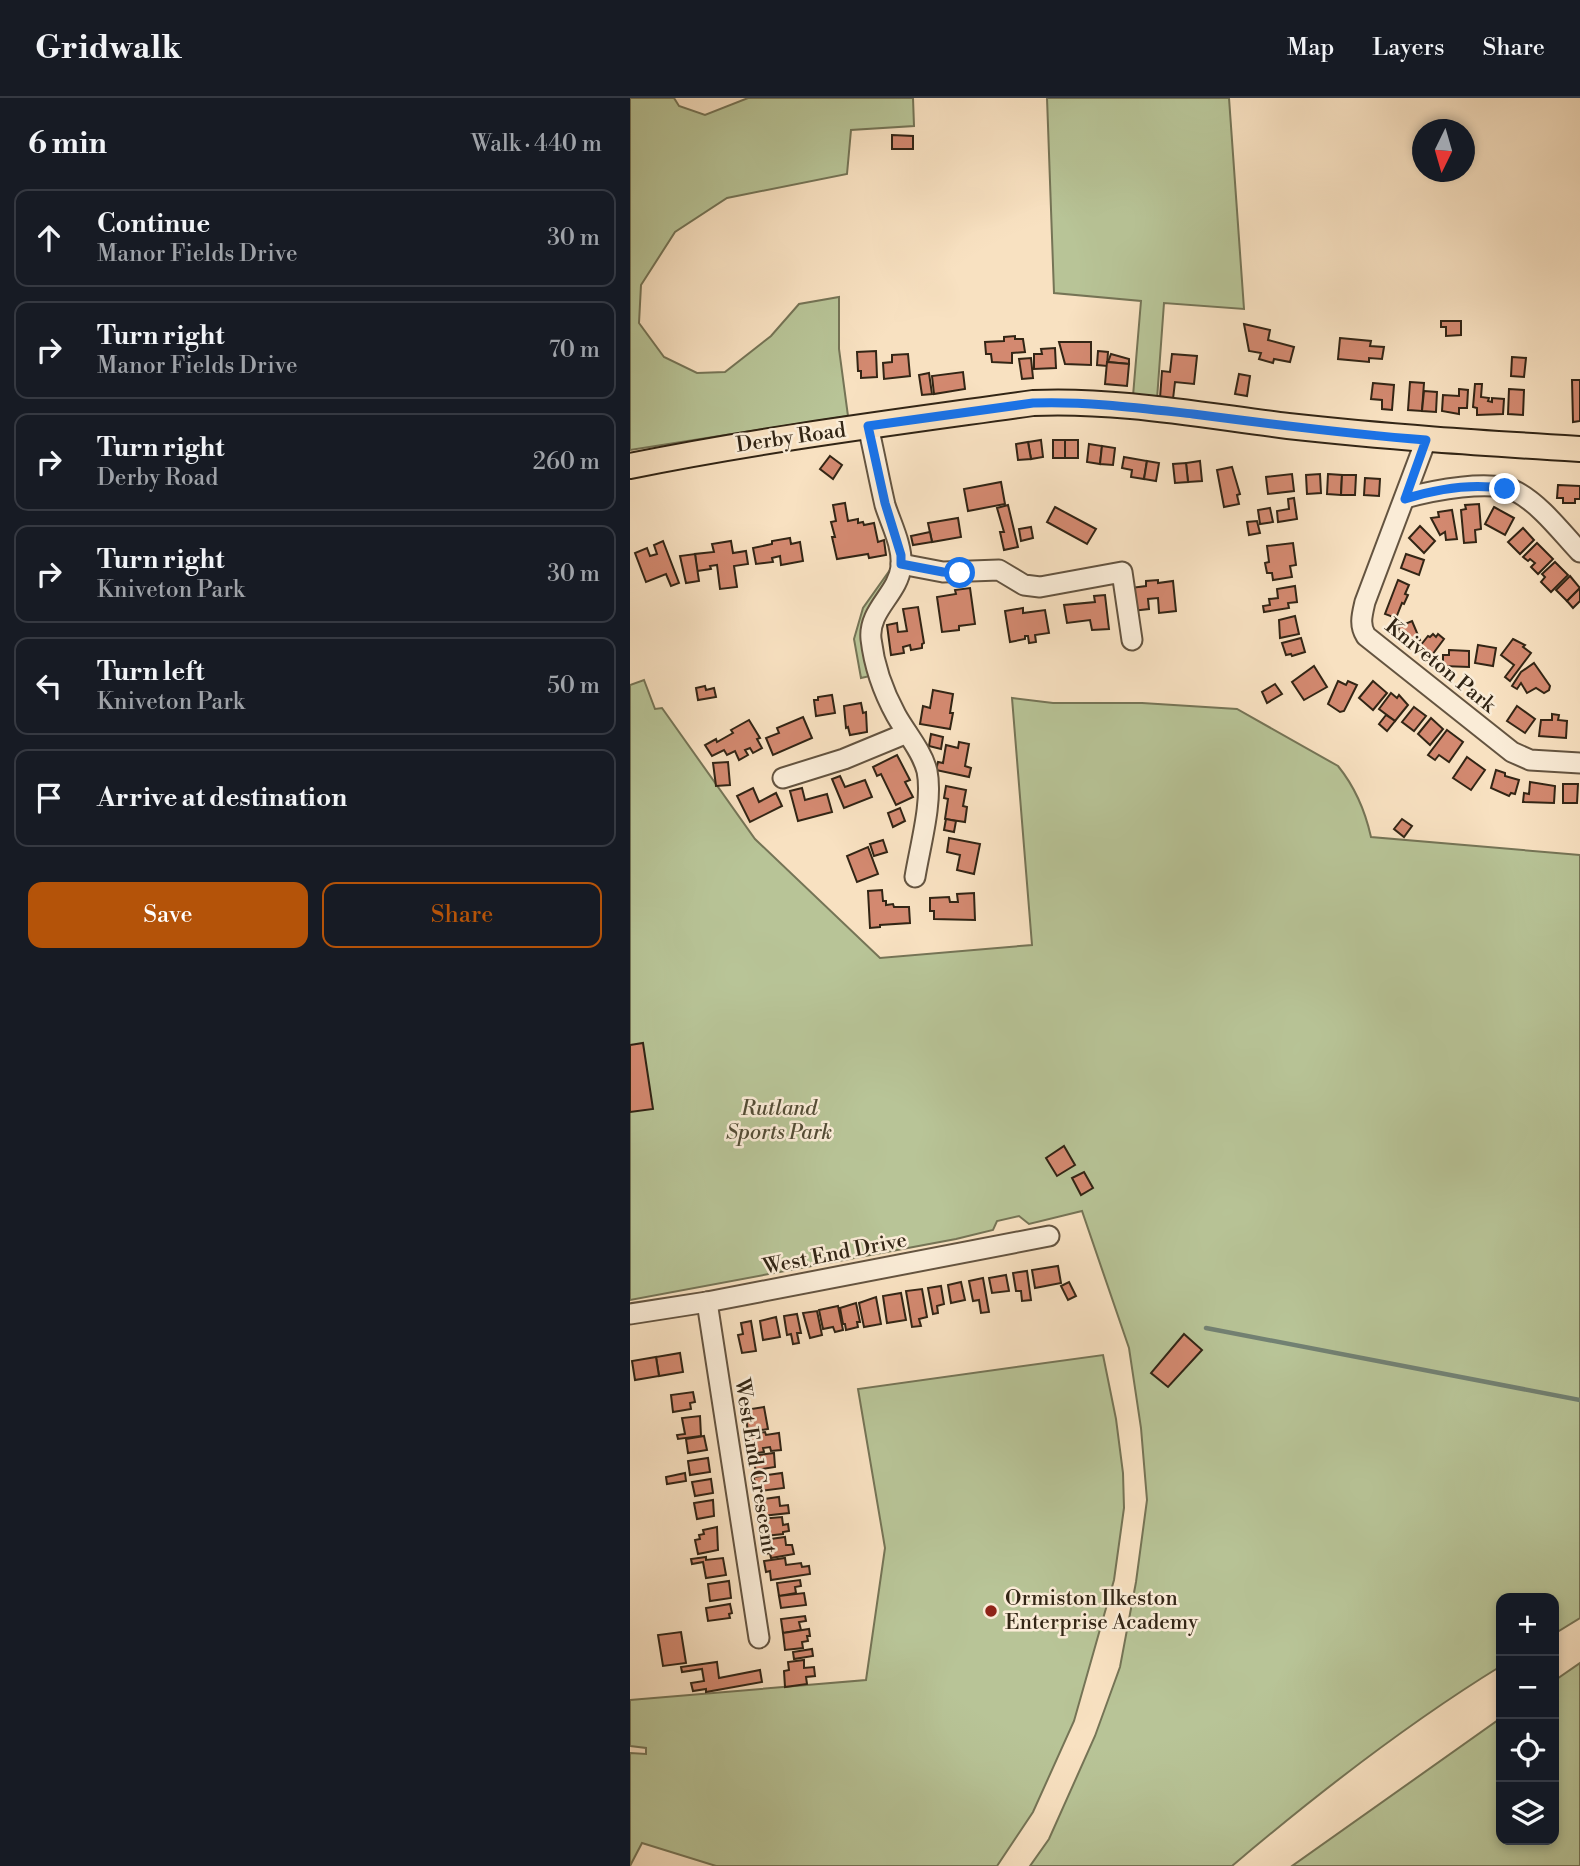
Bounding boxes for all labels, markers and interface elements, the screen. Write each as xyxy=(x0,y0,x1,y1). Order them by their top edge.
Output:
text: Gridwalk xyxy=(35,28,182,69)
text: Map xyxy=(1287,33,1334,63)
text: Layers xyxy=(1372,33,1444,63)
text: Share xyxy=(1482,33,1545,63)
north arrow xyxy=(1412,119,1475,182)
text: 6 min xyxy=(28,125,107,163)
text: Walk · 440 m xyxy=(471,130,602,158)
text: Continue xyxy=(97,208,210,240)
icon: ahead xyxy=(30,219,68,257)
text: 30 m xyxy=(547,224,600,252)
text: Manor Fields Drive xyxy=(97,240,298,268)
text: Turn right xyxy=(97,320,225,352)
icon: right xyxy=(30,331,68,369)
text: 70 m xyxy=(549,336,600,364)
text: Manor Fields Drive xyxy=(97,352,298,380)
street label: Derby Road xyxy=(734,417,848,459)
text: Turn right xyxy=(97,432,225,464)
icon: right xyxy=(30,443,68,481)
text: 260 m xyxy=(533,448,600,476)
text: Derby Road xyxy=(97,464,218,492)
route end xyxy=(1489,473,1520,504)
text: Turn right xyxy=(97,544,225,576)
icon: right xyxy=(30,555,68,593)
route start xyxy=(944,557,975,588)
text: 30 m xyxy=(547,560,600,588)
text: Kniveton Park xyxy=(97,576,245,604)
street label: Kniveton Park xyxy=(1379,613,1501,719)
text: Turn left xyxy=(97,656,205,688)
icon: left xyxy=(30,667,68,705)
text: 50 m xyxy=(547,672,600,700)
text: Kniveton Park xyxy=(97,688,245,716)
icon: arrive xyxy=(30,779,68,817)
text: Arrive at destination xyxy=(97,782,347,814)
button: Save xyxy=(28,882,308,948)
button: Share xyxy=(322,882,602,948)
park label: Rutland Sports Park xyxy=(726,1096,832,1146)
street label: West End Drive xyxy=(760,1227,909,1281)
street label: West End Crescent xyxy=(728,1376,782,1556)
place label: Ormiston Ilkeston Enterprise Academy xyxy=(1005,1586,1199,1636)
map controls xyxy=(1496,1593,1559,1845)
button: + xyxy=(1496,1593,1559,1656)
marker: Ormiston Ilkeston Enterprise Academy xyxy=(983,1603,999,1619)
button: − xyxy=(1496,1656,1559,1719)
button: locate xyxy=(1496,1719,1559,1782)
button: layers xyxy=(1496,1782,1559,1845)

